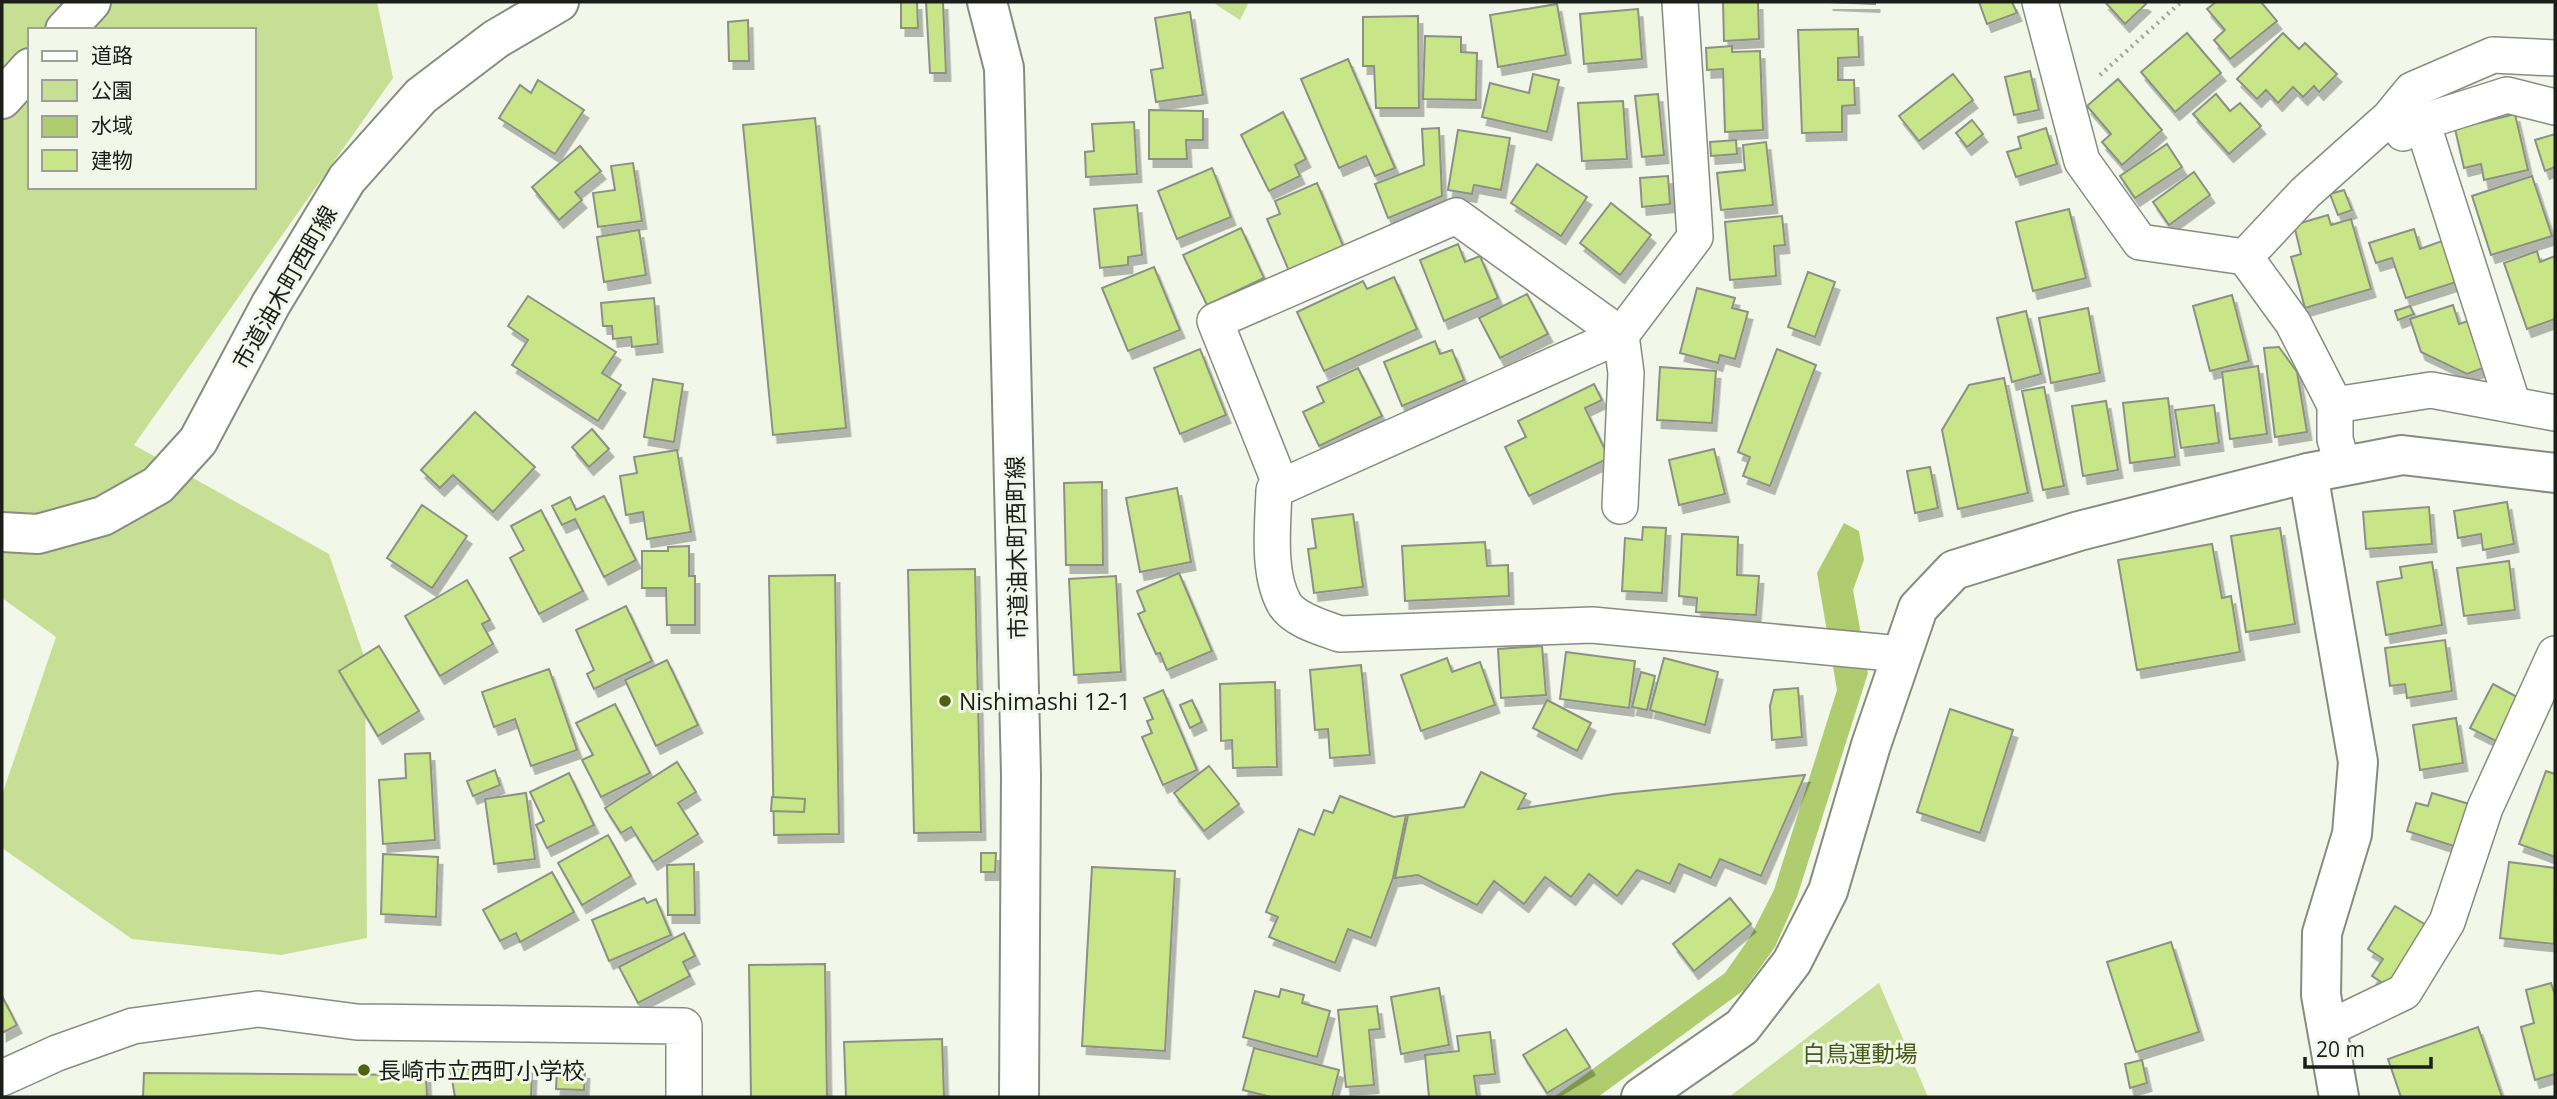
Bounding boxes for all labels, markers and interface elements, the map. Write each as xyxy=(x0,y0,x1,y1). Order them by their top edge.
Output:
legend xyxy=(28,28,256,189)
text: 道路 xyxy=(91,41,133,69)
text: 公園 xyxy=(91,76,133,104)
text: 水域 xyxy=(91,111,133,139)
text: 建物 xyxy=(91,146,133,174)
street label: 市道油木町西町線 xyxy=(224,199,344,375)
street label: 市道油木町西町線 xyxy=(998,456,1034,640)
place label: Nishimashi 12-1 xyxy=(959,685,1131,717)
marker: Nishimashi 12-1 xyxy=(937,693,953,709)
scale bar xyxy=(2305,1026,2431,1070)
text: 20 m xyxy=(2316,1035,2365,1063)
park label: 白鳥運動場 xyxy=(1803,1037,1918,1069)
place label: 長崎市立西町小学校 xyxy=(378,1054,585,1086)
marker: 長崎市立西町小学校 xyxy=(356,1062,372,1078)

